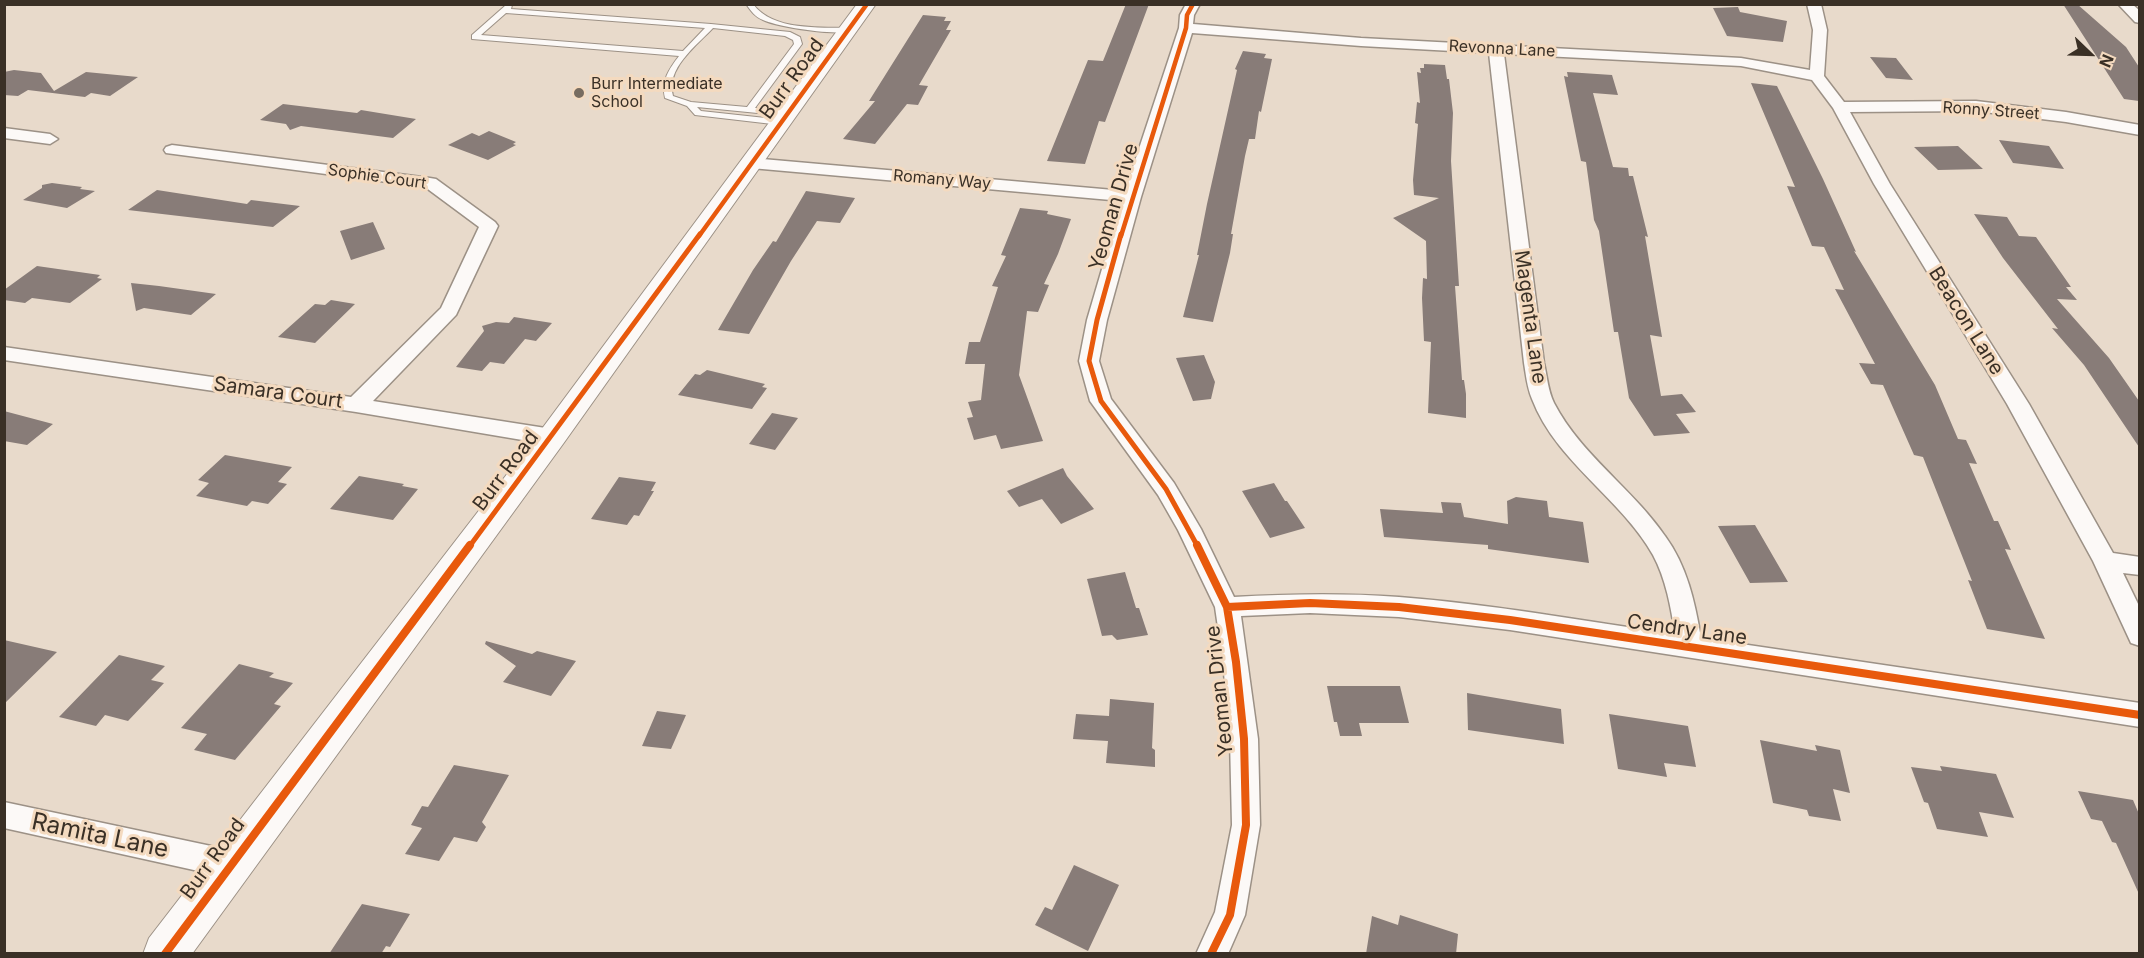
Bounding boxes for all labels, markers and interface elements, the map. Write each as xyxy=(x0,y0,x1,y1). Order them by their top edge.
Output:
north arrow xyxy=(2060,24,2120,84)
street label: Burr Road xyxy=(755,34,829,124)
street label: Revonna Lane xyxy=(1448,37,1556,61)
text: N xyxy=(2095,52,2118,71)
place label: Burr Intermediate School xyxy=(591,74,723,112)
marker: Burr Intermediate School xyxy=(572,86,586,100)
street label: Ronny Street xyxy=(1942,98,2040,124)
street label: Yeoman Drive xyxy=(1084,140,1144,274)
street label: Sophie Court xyxy=(327,161,427,193)
street label: Romany Way xyxy=(892,166,992,194)
street label: Magenta Lane xyxy=(1509,249,1551,385)
street label: Beacon Lane xyxy=(1923,262,2009,380)
street label: Samara Court xyxy=(212,372,344,414)
street label: Burr Road xyxy=(468,426,544,516)
street label: Cendry Lane xyxy=(1625,610,1749,650)
street label: Yeoman Drive xyxy=(1201,624,1239,758)
street label: Ramita Lane xyxy=(29,807,171,865)
street label: Burr Road xyxy=(176,814,250,904)

